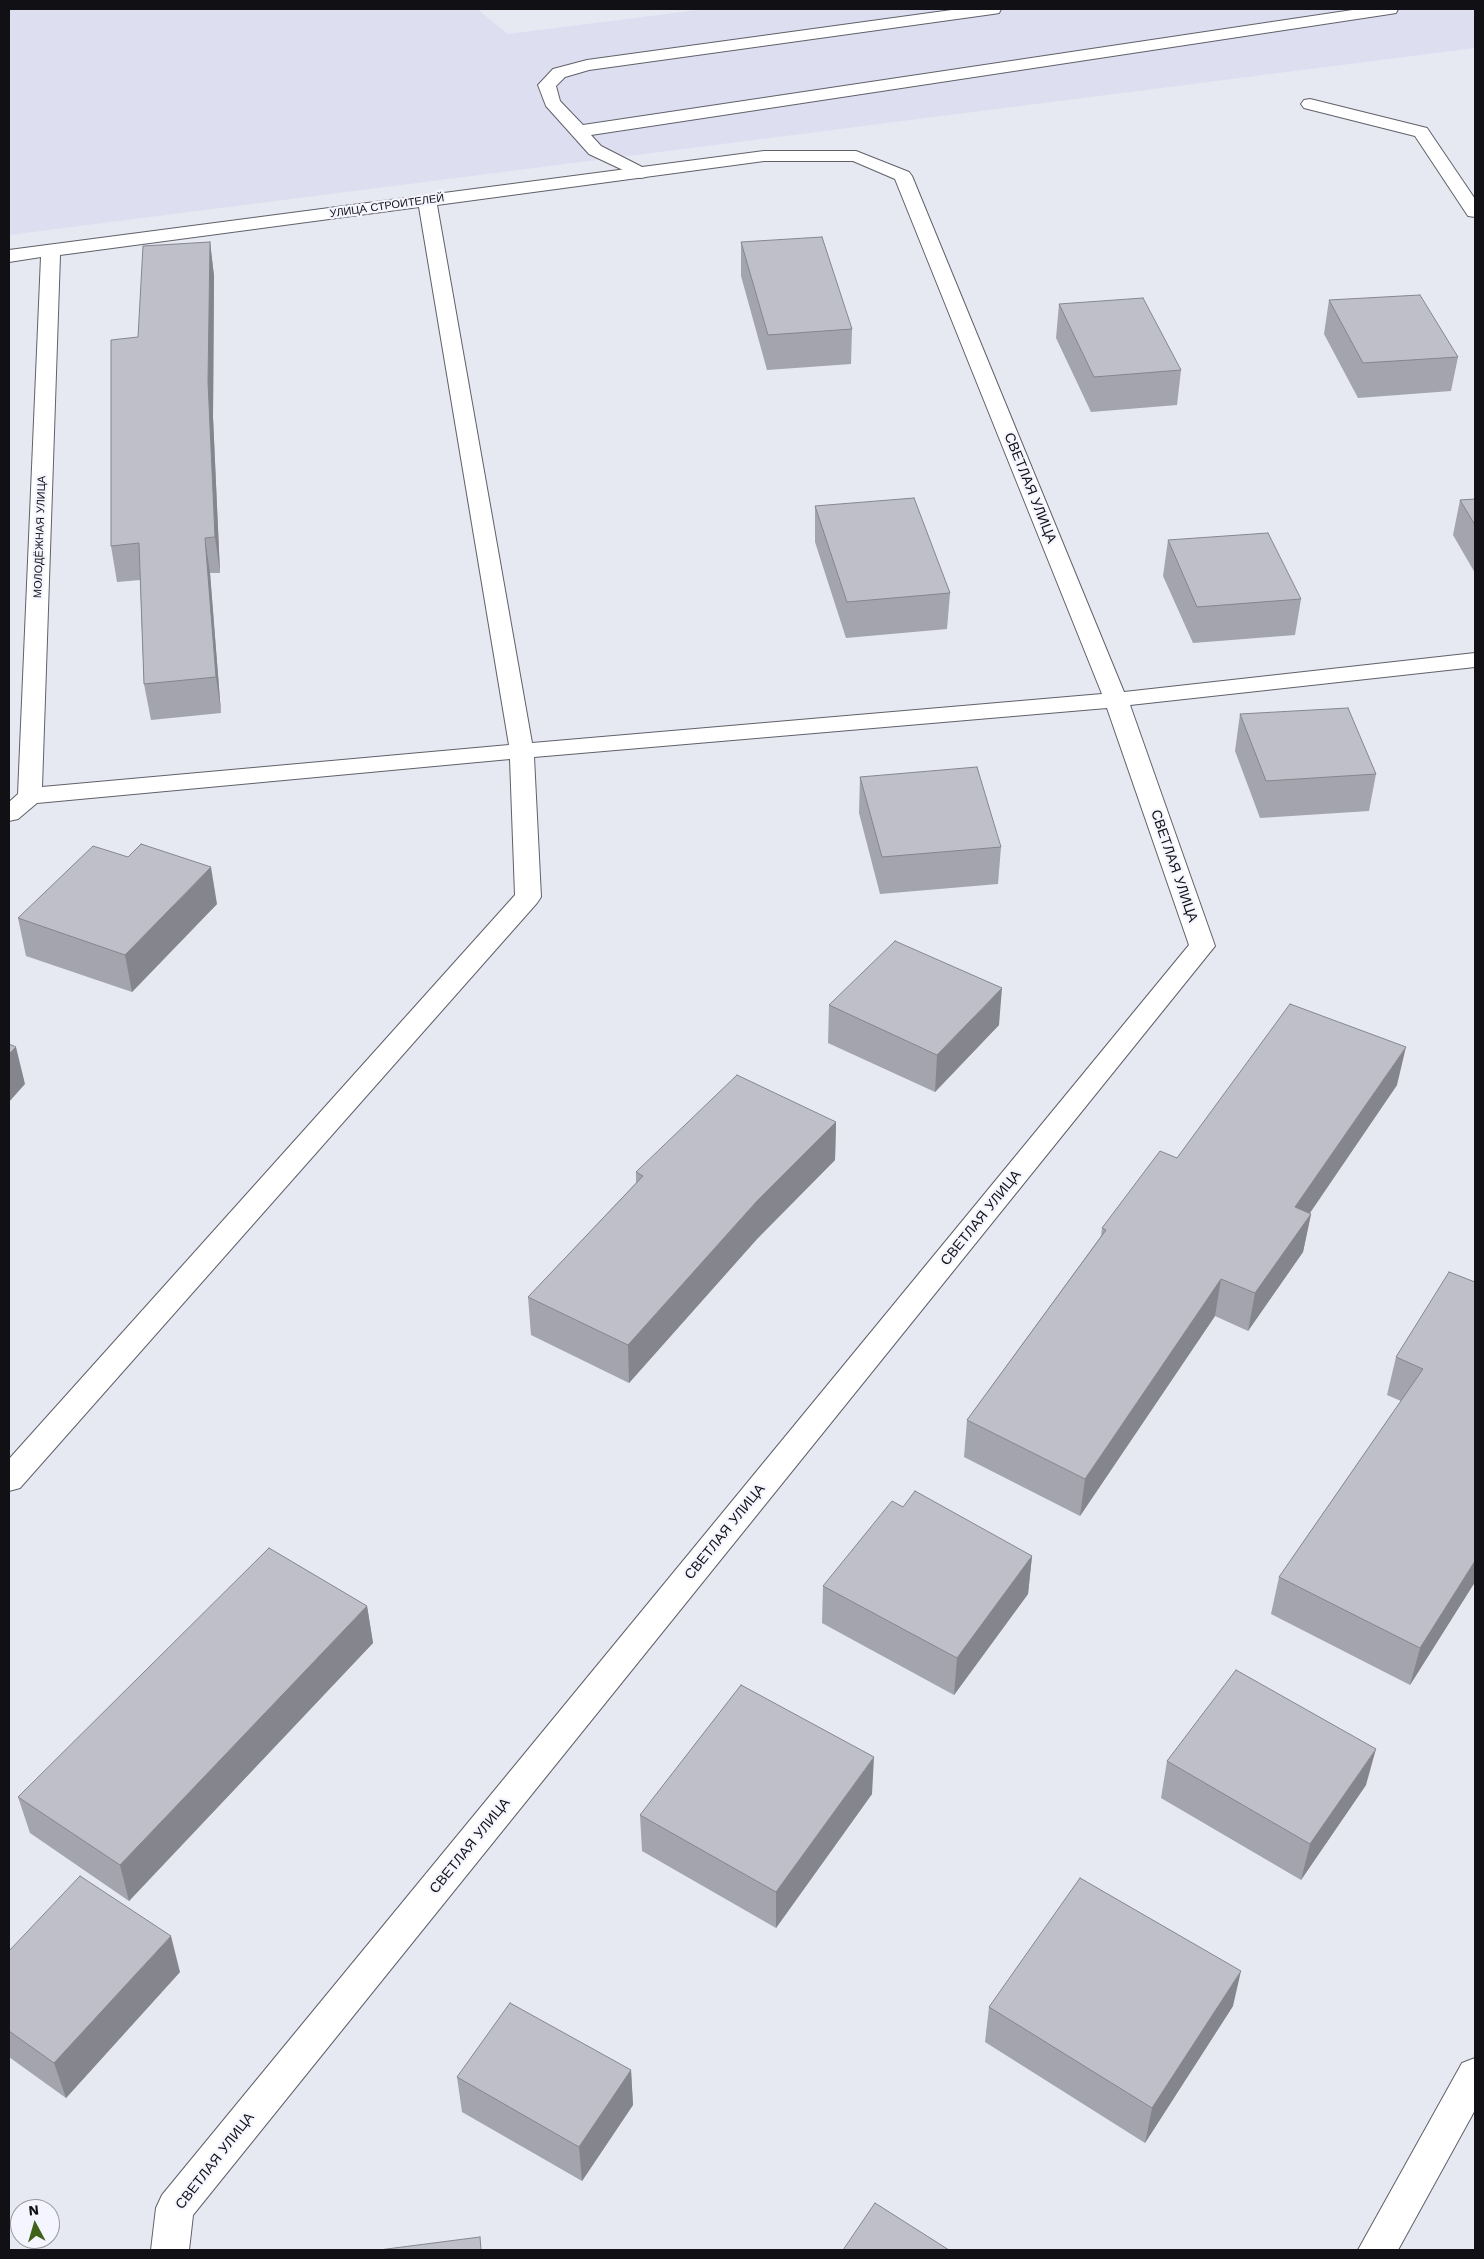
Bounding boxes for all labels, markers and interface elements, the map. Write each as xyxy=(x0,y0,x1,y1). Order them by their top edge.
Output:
street label: УЛИЦА СТРОИТЕЛЕЙ xyxy=(329,191,445,221)
street label: СВЕТЛАЯ УЛИЦА xyxy=(1000,430,1060,546)
street label: МОЛОДЁЖНАЯ УЛИЦА xyxy=(31,476,49,598)
street label: СВЕТЛАЯ УЛИЦА xyxy=(1147,808,1201,924)
street label: СВЕТЛАЯ УЛИЦА xyxy=(937,1167,1025,1269)
street label: СВЕТЛАЯ УЛИЦА xyxy=(681,1481,769,1583)
street label: СВЕТЛАЯ УЛИЦА xyxy=(426,1795,514,1897)
street label: СВЕТЛАЯ УЛИЦА xyxy=(172,2109,258,2213)
north arrow xyxy=(10,2199,60,2249)
text: N xyxy=(28,2202,40,2219)

